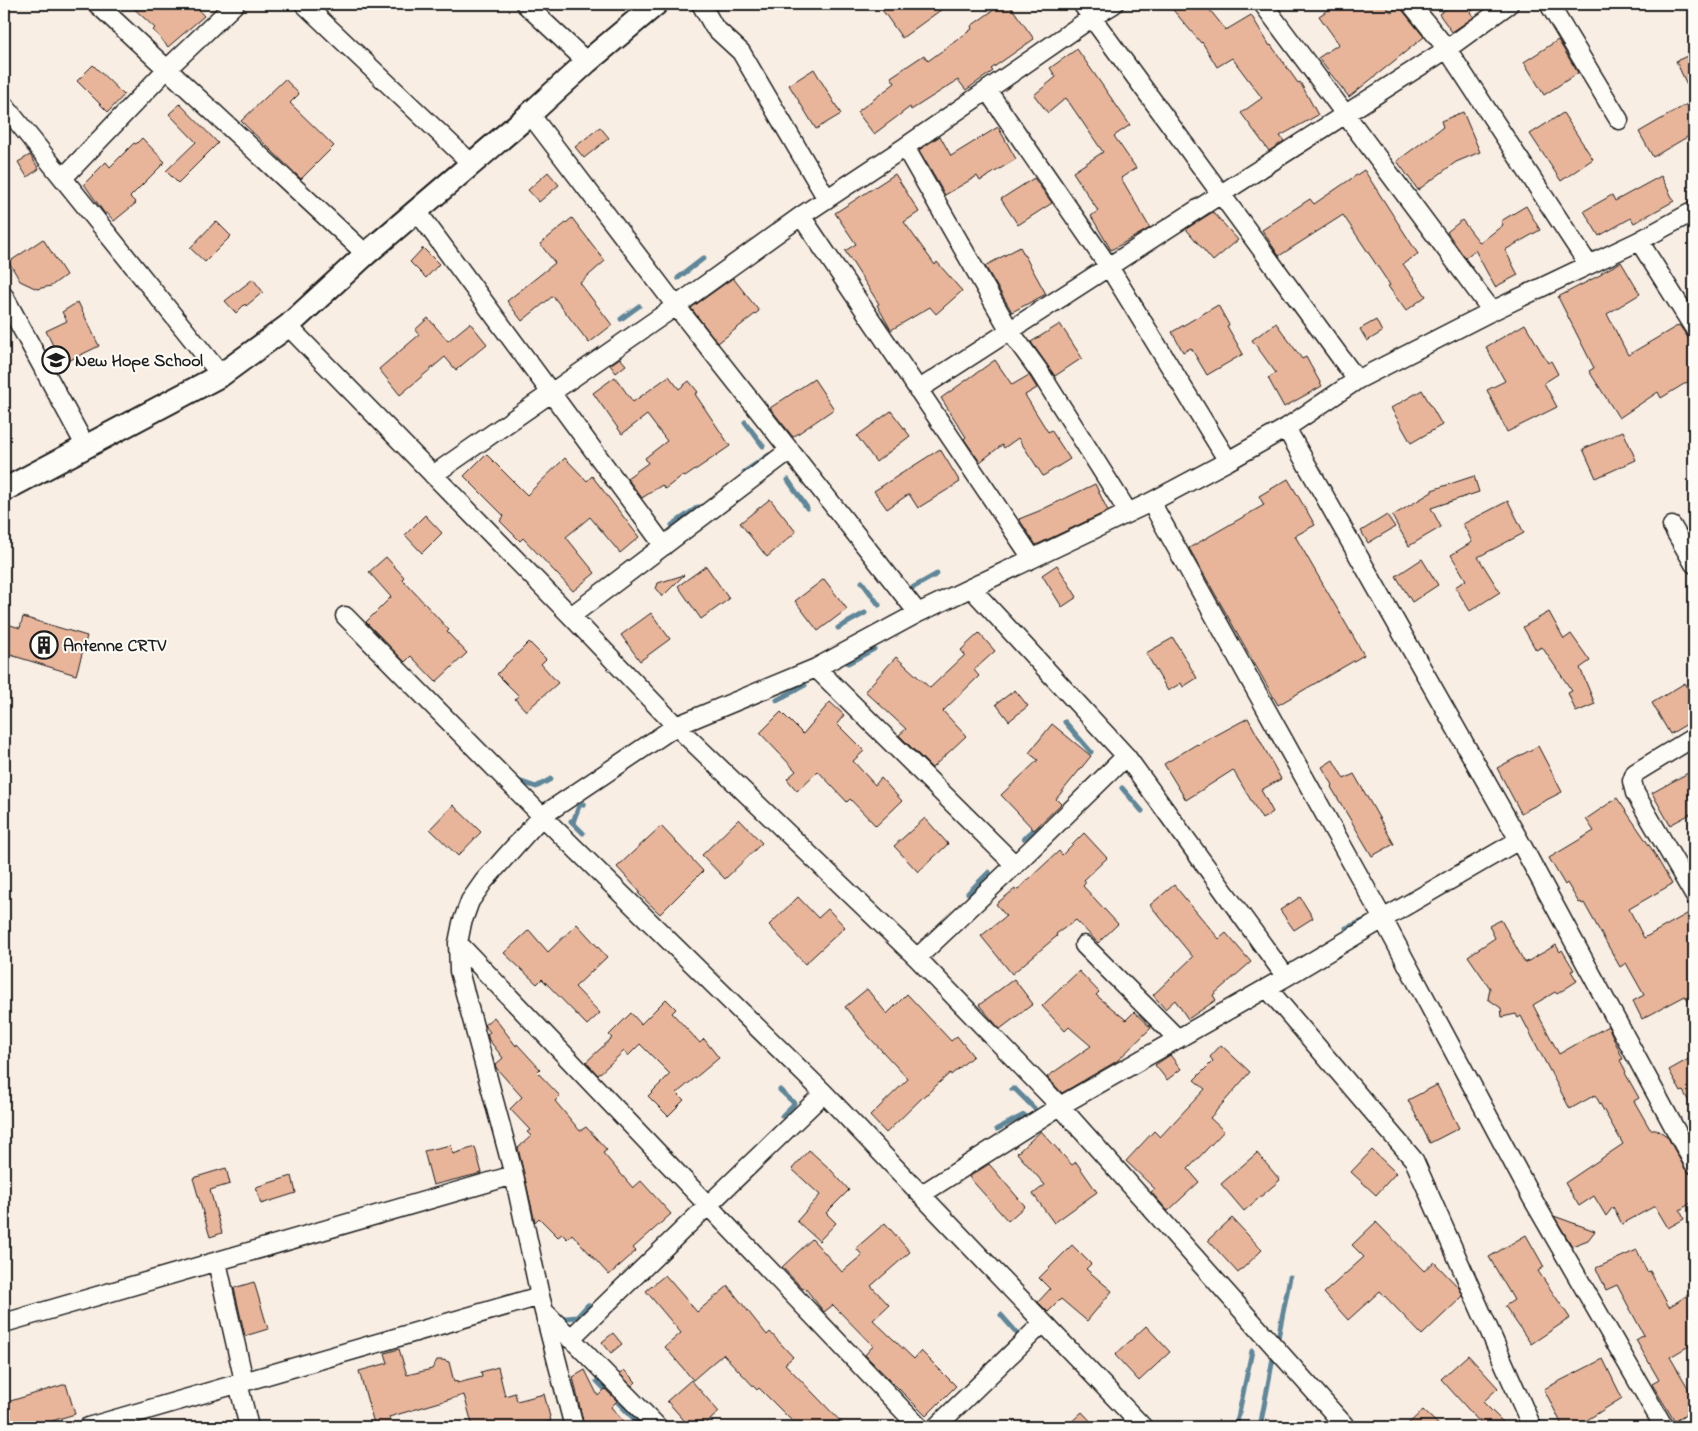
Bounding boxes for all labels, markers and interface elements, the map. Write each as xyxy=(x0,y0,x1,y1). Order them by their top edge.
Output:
school or university icon: New Hope School xyxy=(41,345,71,375)
place label: New Hope School xyxy=(75,349,203,375)
building icon: Antenne CRTV xyxy=(29,630,59,660)
place label: Antenne CRTV xyxy=(63,634,167,660)

